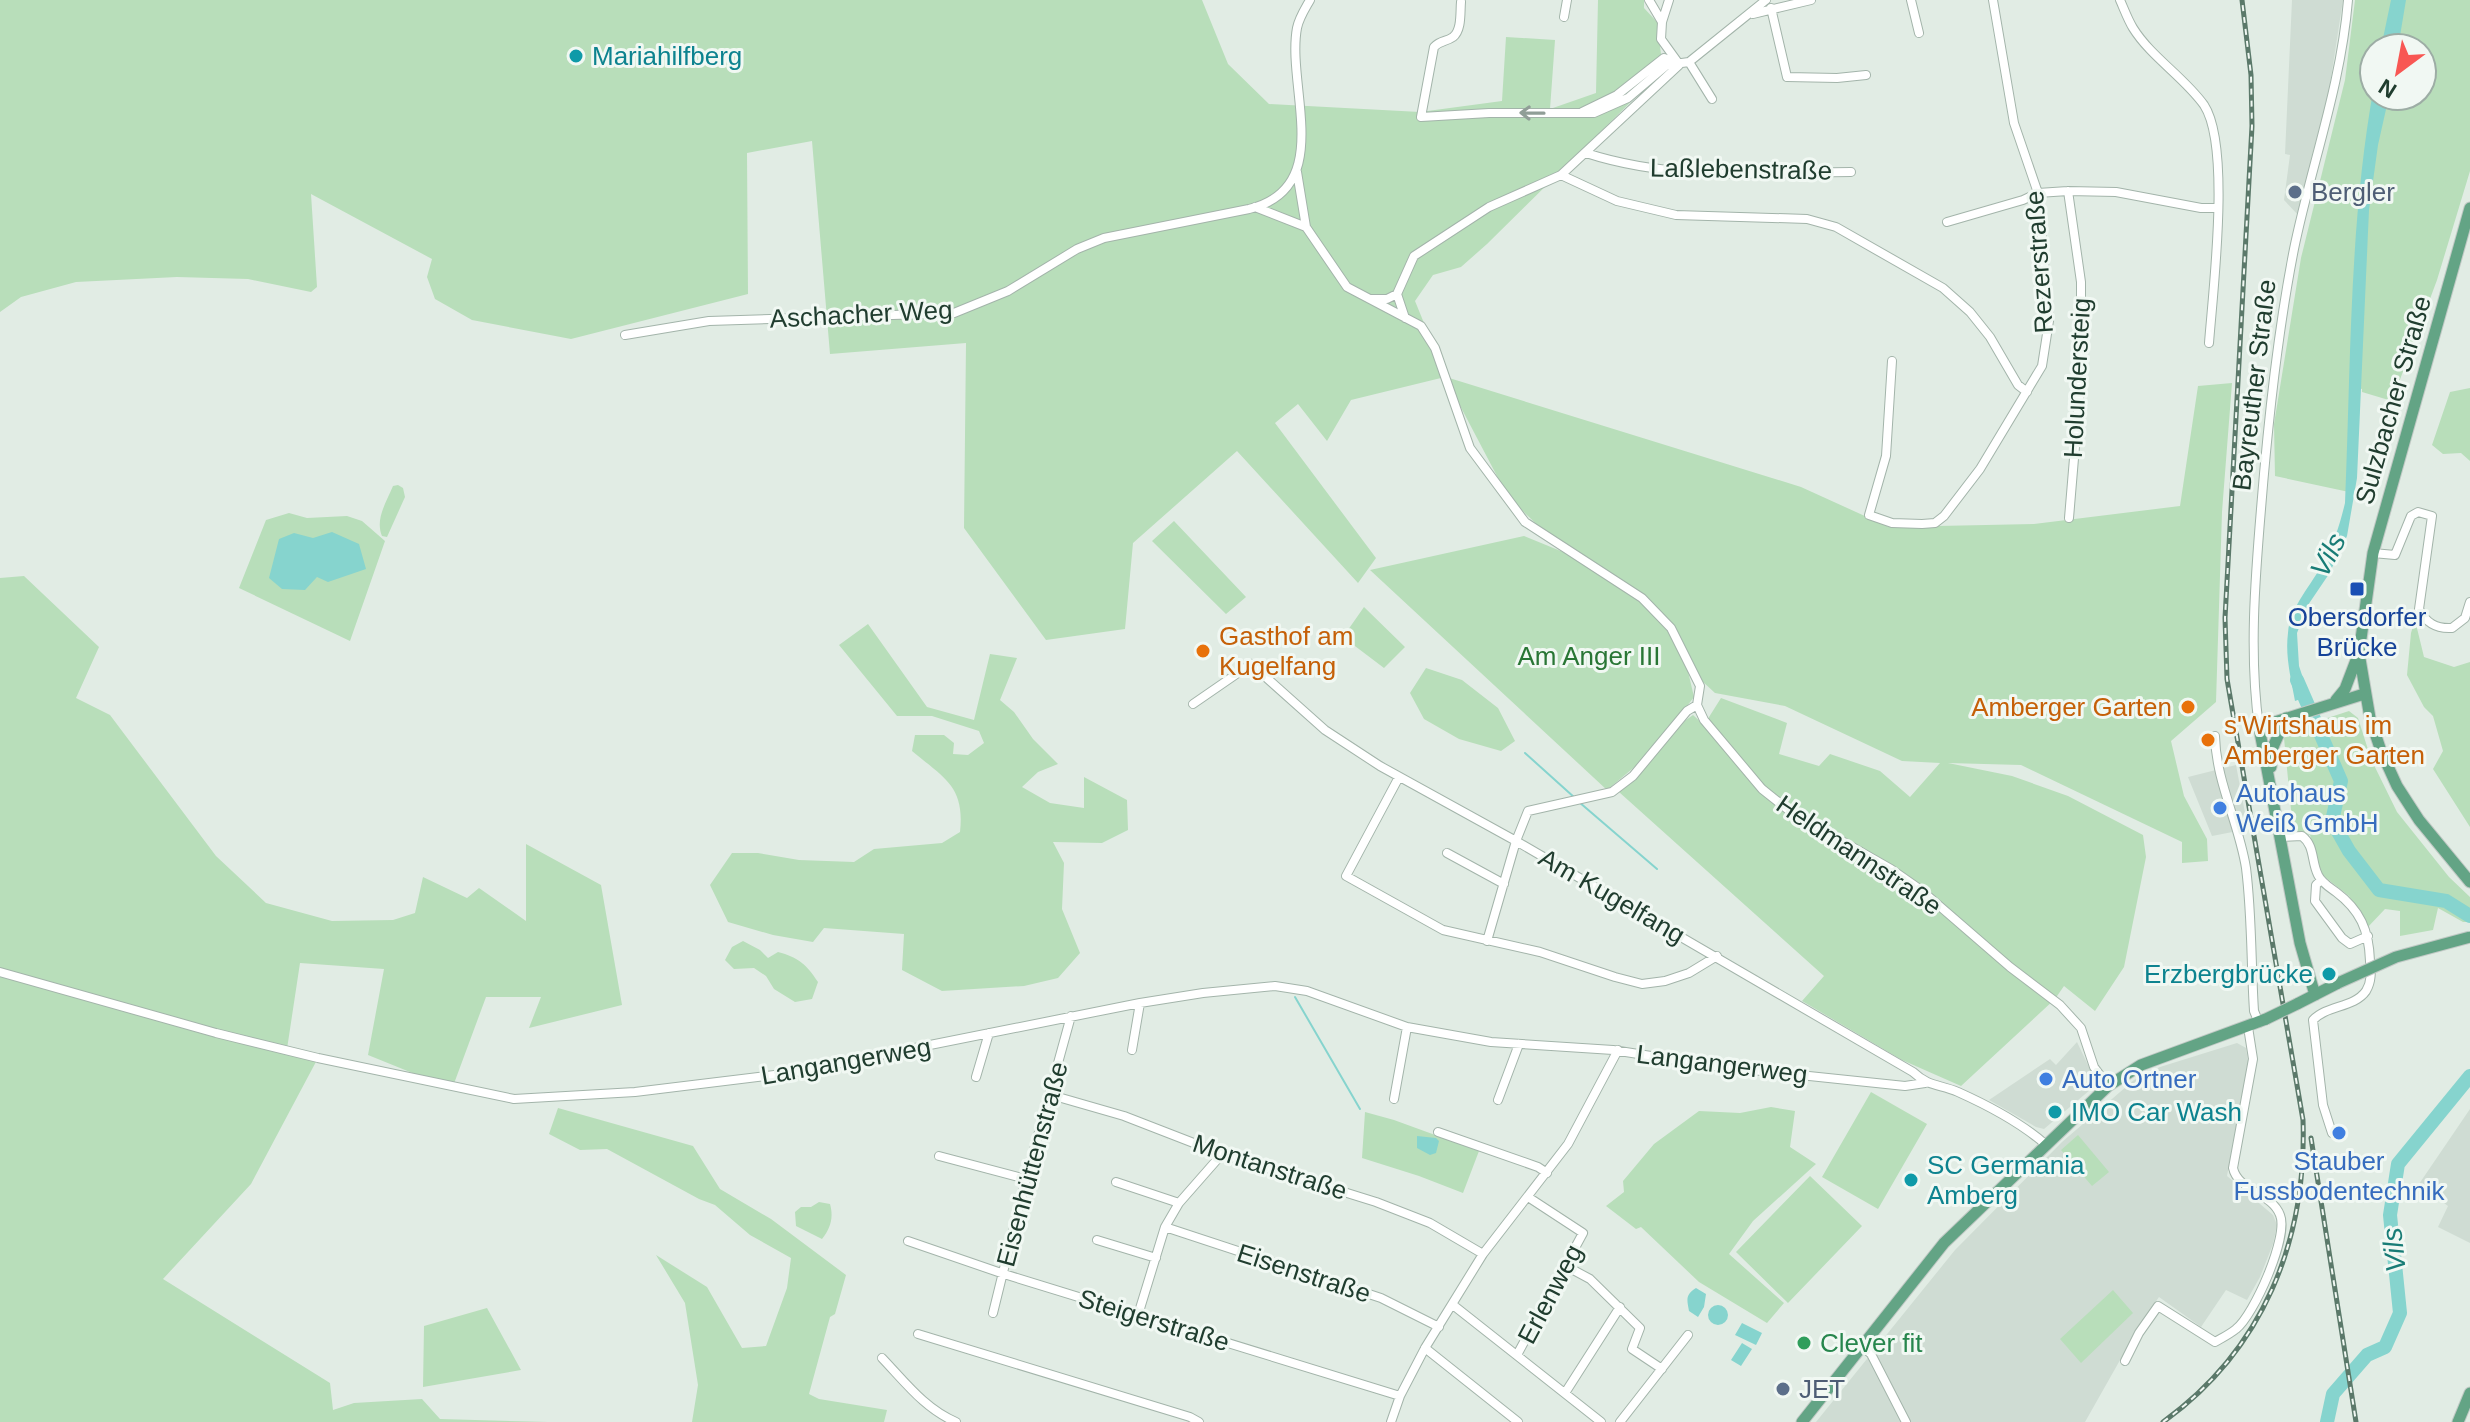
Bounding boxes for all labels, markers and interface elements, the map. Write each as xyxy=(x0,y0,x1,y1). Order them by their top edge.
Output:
north arrow xyxy=(2358,32,2438,112)
place label: Mariahilfberg xyxy=(592,41,742,71)
marker: Mariahilfberg xyxy=(567,47,585,65)
text: N xyxy=(2374,74,2401,103)
one-way arrow xyxy=(1519,106,1546,121)
street label: Laßlebenstraße xyxy=(1650,152,1832,186)
place label: Bergler xyxy=(2311,177,2395,207)
marker: Bergler xyxy=(2286,183,2304,201)
street label: Rezerstraße xyxy=(2019,190,2059,334)
street label: Bayreuther Straße xyxy=(2226,278,2282,492)
street label: Sulzbacher Straße xyxy=(2349,292,2437,508)
street label: Aschacher Weg xyxy=(769,294,953,334)
street label: Holundersteig xyxy=(2058,297,2096,459)
water label: Vils xyxy=(2304,528,2352,582)
marker: Obersdorfer Brücke xyxy=(2348,580,2366,598)
place label: Obersdorfer Brücke xyxy=(2288,602,2427,662)
place label: Gasthof am Kugelfang xyxy=(1219,621,1353,681)
park label: Am Anger III xyxy=(1517,641,1661,671)
marker: Gasthof am Kugelfang xyxy=(1194,642,1212,660)
place label: Amberger Garten xyxy=(1971,692,2172,722)
marker: Amberger Garten xyxy=(2179,698,2197,716)
place label: s'Wirtshaus im Amberger Garten xyxy=(2224,710,2425,770)
marker: s'Wirtshaus im Amberger Garten xyxy=(2199,731,2217,749)
place label: Autohaus Weiß GmbH xyxy=(2236,778,2379,838)
street label: Heldmannstraße xyxy=(1771,789,1947,921)
marker: Autohaus Weiß GmbH xyxy=(2211,799,2229,817)
street label: Am Kugelfang xyxy=(1534,842,1690,950)
place label: Erzbergbrücke xyxy=(2144,959,2313,989)
marker: Erzbergbrücke xyxy=(2320,965,2338,983)
street label: Langangerweg xyxy=(759,1031,933,1091)
street label: Langangerweg xyxy=(1635,1039,1809,1089)
street label: Eisenhüttenstraße xyxy=(990,1058,1074,1270)
place label: Auto Ortner xyxy=(2062,1064,2197,1094)
marker: Auto Ortner xyxy=(2037,1070,2055,1088)
place label: IMO Car Wash xyxy=(2071,1097,2242,1127)
marker: IMO Car Wash xyxy=(2046,1103,2064,1121)
marker: Stauber Fussbodentechnik xyxy=(2330,1124,2348,1142)
street label: Montanstraße xyxy=(1189,1128,1351,1206)
place label: Stauber Fussbodentechnik xyxy=(2233,1146,2446,1206)
place label: SC Germania Amberg xyxy=(1927,1150,2085,1210)
marker: SC Germania Amberg xyxy=(1902,1171,1920,1189)
water label: Vils xyxy=(2376,1226,2412,1274)
street label: Eisenstraße xyxy=(1233,1237,1375,1309)
street label: Erlenweg xyxy=(1511,1239,1589,1349)
street label: Steigerstraße xyxy=(1075,1283,1233,1357)
place label: Clever fit xyxy=(1820,1328,1923,1358)
marker: Clever fit xyxy=(1795,1334,1813,1352)
place label: JET xyxy=(1799,1374,1845,1404)
marker: JET xyxy=(1774,1380,1792,1398)

